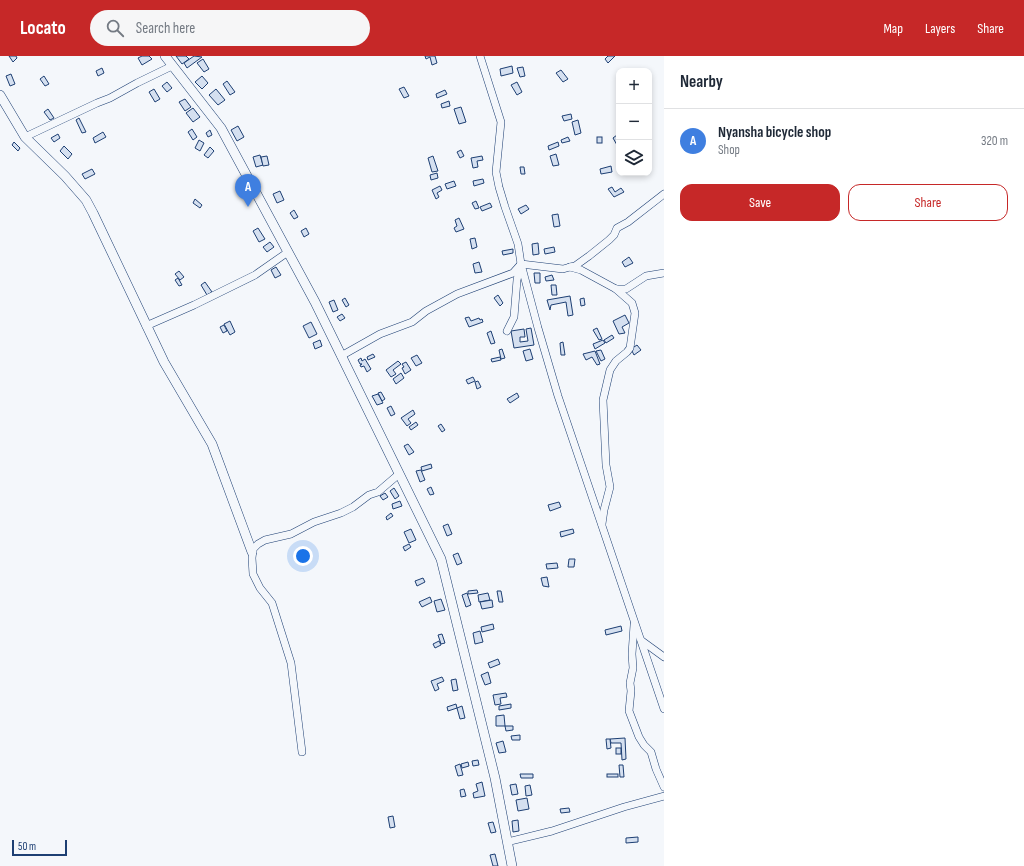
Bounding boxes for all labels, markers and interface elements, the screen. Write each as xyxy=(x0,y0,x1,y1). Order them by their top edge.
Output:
search box xyxy=(90,10,370,46)
text: Locato xyxy=(20,17,66,40)
icon: search xyxy=(104,17,126,39)
text: Search here xyxy=(136,19,195,38)
text: Map xyxy=(883,20,903,37)
text: Layers xyxy=(925,20,955,37)
text: Share xyxy=(977,20,1004,37)
map controls xyxy=(616,68,652,176)
button: + xyxy=(616,68,652,104)
text: Nearby xyxy=(680,72,723,92)
button: − xyxy=(616,104,652,140)
text: Nyansha bicycle shop xyxy=(718,123,831,142)
text: A xyxy=(690,133,696,149)
text: 320 m xyxy=(981,133,1008,149)
button: layers xyxy=(616,140,652,176)
text: Shop xyxy=(718,142,740,158)
pin: A xyxy=(235,174,261,207)
button: Save xyxy=(680,184,840,221)
button: Share xyxy=(848,184,1008,221)
your location xyxy=(293,546,313,566)
scale bar xyxy=(12,838,67,857)
text: 50 m xyxy=(18,840,36,853)

